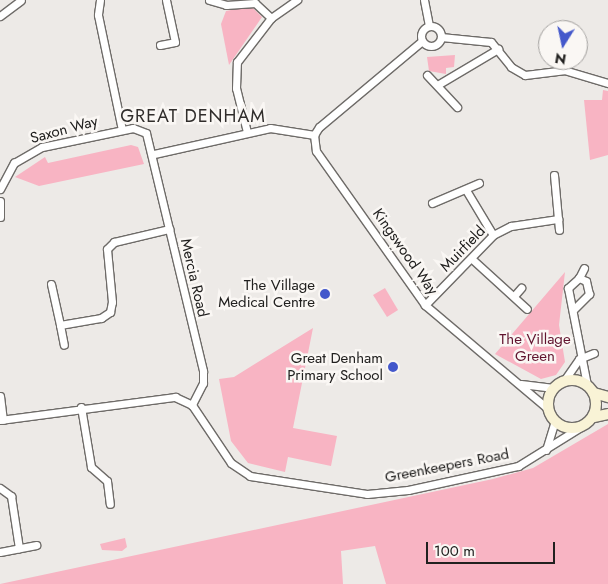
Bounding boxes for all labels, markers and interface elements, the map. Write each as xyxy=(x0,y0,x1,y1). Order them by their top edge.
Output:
north arrow xyxy=(538,20,588,70)
text: N xyxy=(553,48,568,70)
district label: GREAT DENHAM xyxy=(119,105,267,127)
street label: Saxon Way xyxy=(28,112,100,148)
street label: Kingswood Way xyxy=(369,205,441,299)
street label: Muirfield xyxy=(437,222,489,276)
street label: Mercia Road xyxy=(176,237,212,319)
place label: The Village Medical Centre xyxy=(218,276,315,311)
marker: The Village Medical Centre xyxy=(319,288,331,300)
park label: The Village Green xyxy=(499,330,571,365)
place label: Great Denham Primary School xyxy=(287,349,383,384)
marker: Great Denham Primary School xyxy=(387,361,399,373)
street label: Greenkeepers Road xyxy=(383,445,511,487)
scale bar xyxy=(428,532,557,564)
text: 100 m xyxy=(434,540,475,562)

